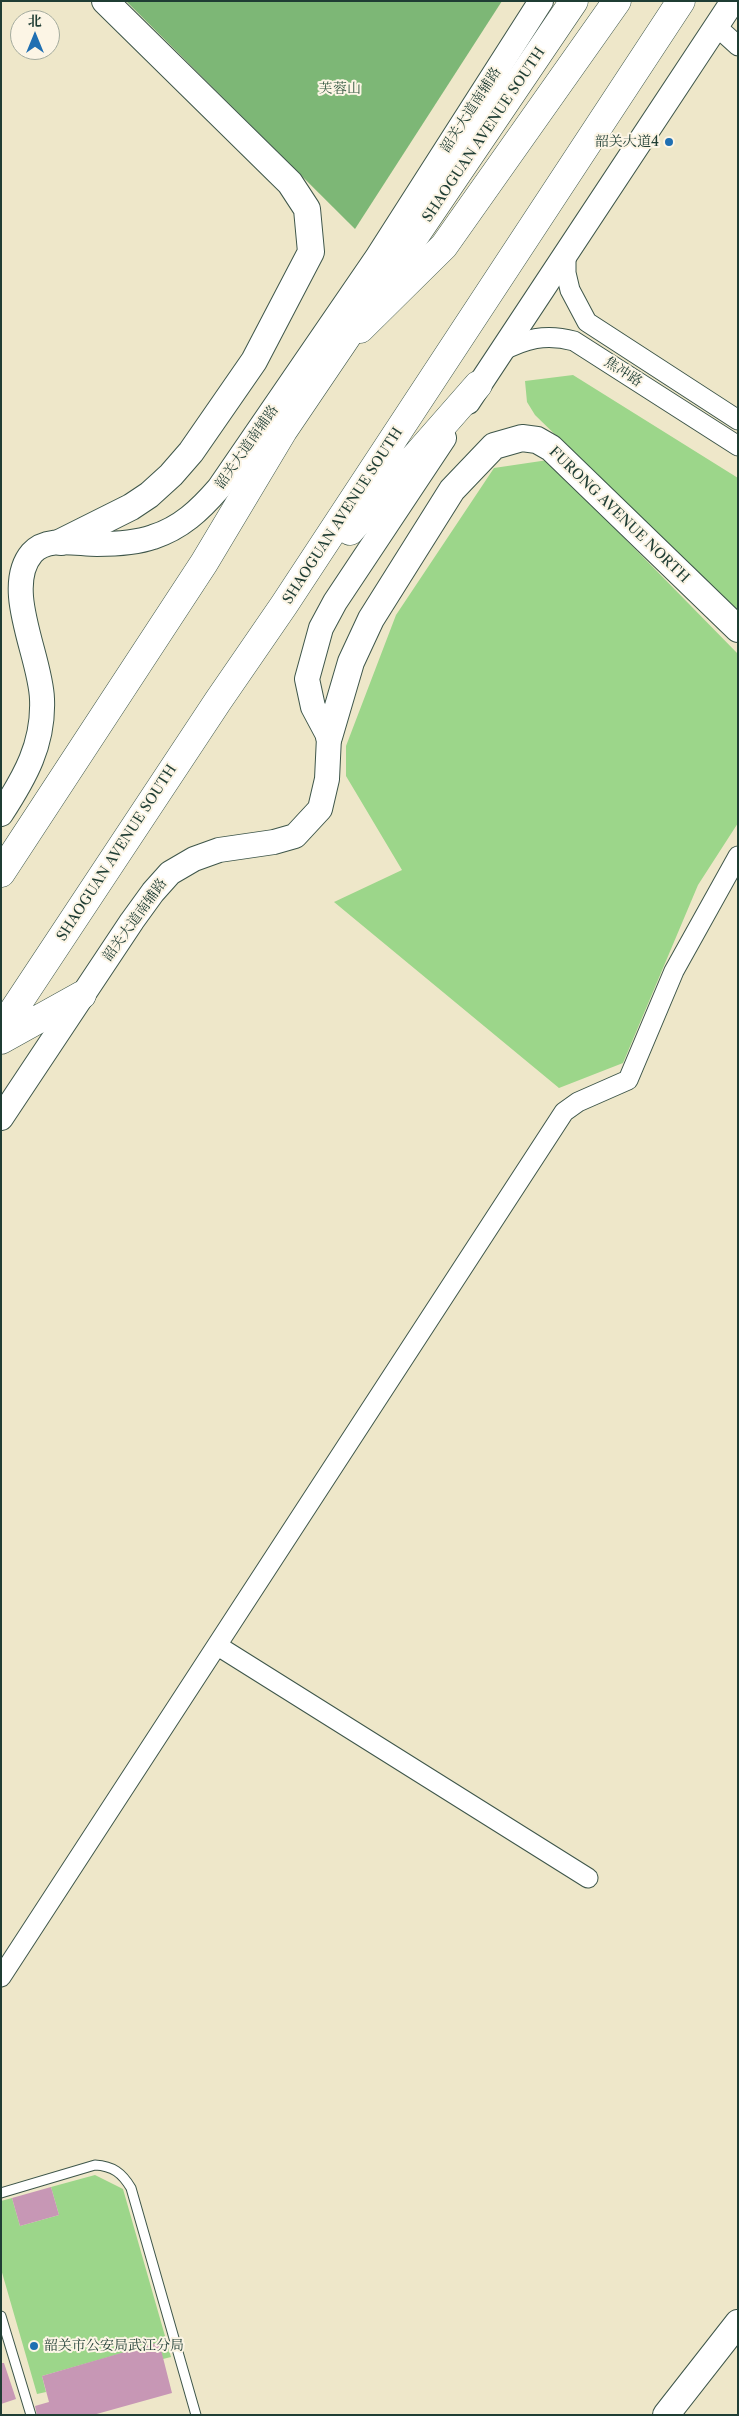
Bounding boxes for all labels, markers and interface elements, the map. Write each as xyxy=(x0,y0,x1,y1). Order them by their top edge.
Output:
north arrow xyxy=(10,10,60,60)
text: 北 xyxy=(28,12,42,30)
street label: SHAOGUAN AVENUE SOUTH xyxy=(419,44,549,226)
street label: 韶关大道南辅路 xyxy=(437,64,505,156)
park label: 芙蓉山 xyxy=(319,81,361,97)
place label: 韶关大道4 xyxy=(595,134,659,150)
marker: 韶关大道4 xyxy=(663,136,675,148)
street label: 焦冲路 xyxy=(601,354,645,390)
street label: 韶关大道南辅路 xyxy=(212,402,282,492)
street label: SHAOGUAN AVENUE SOUTH xyxy=(280,425,406,607)
street label: FURONG AVENUE NORTH xyxy=(546,444,692,586)
street label: SHAOGUAN AVENUE SOUTH xyxy=(54,762,180,944)
street label: 韶关大道南辅路 xyxy=(99,875,171,965)
place label: 韶关市公安局武江分局 xyxy=(44,2338,184,2354)
marker: 韶关市公安局武江分局 xyxy=(28,2340,40,2352)

